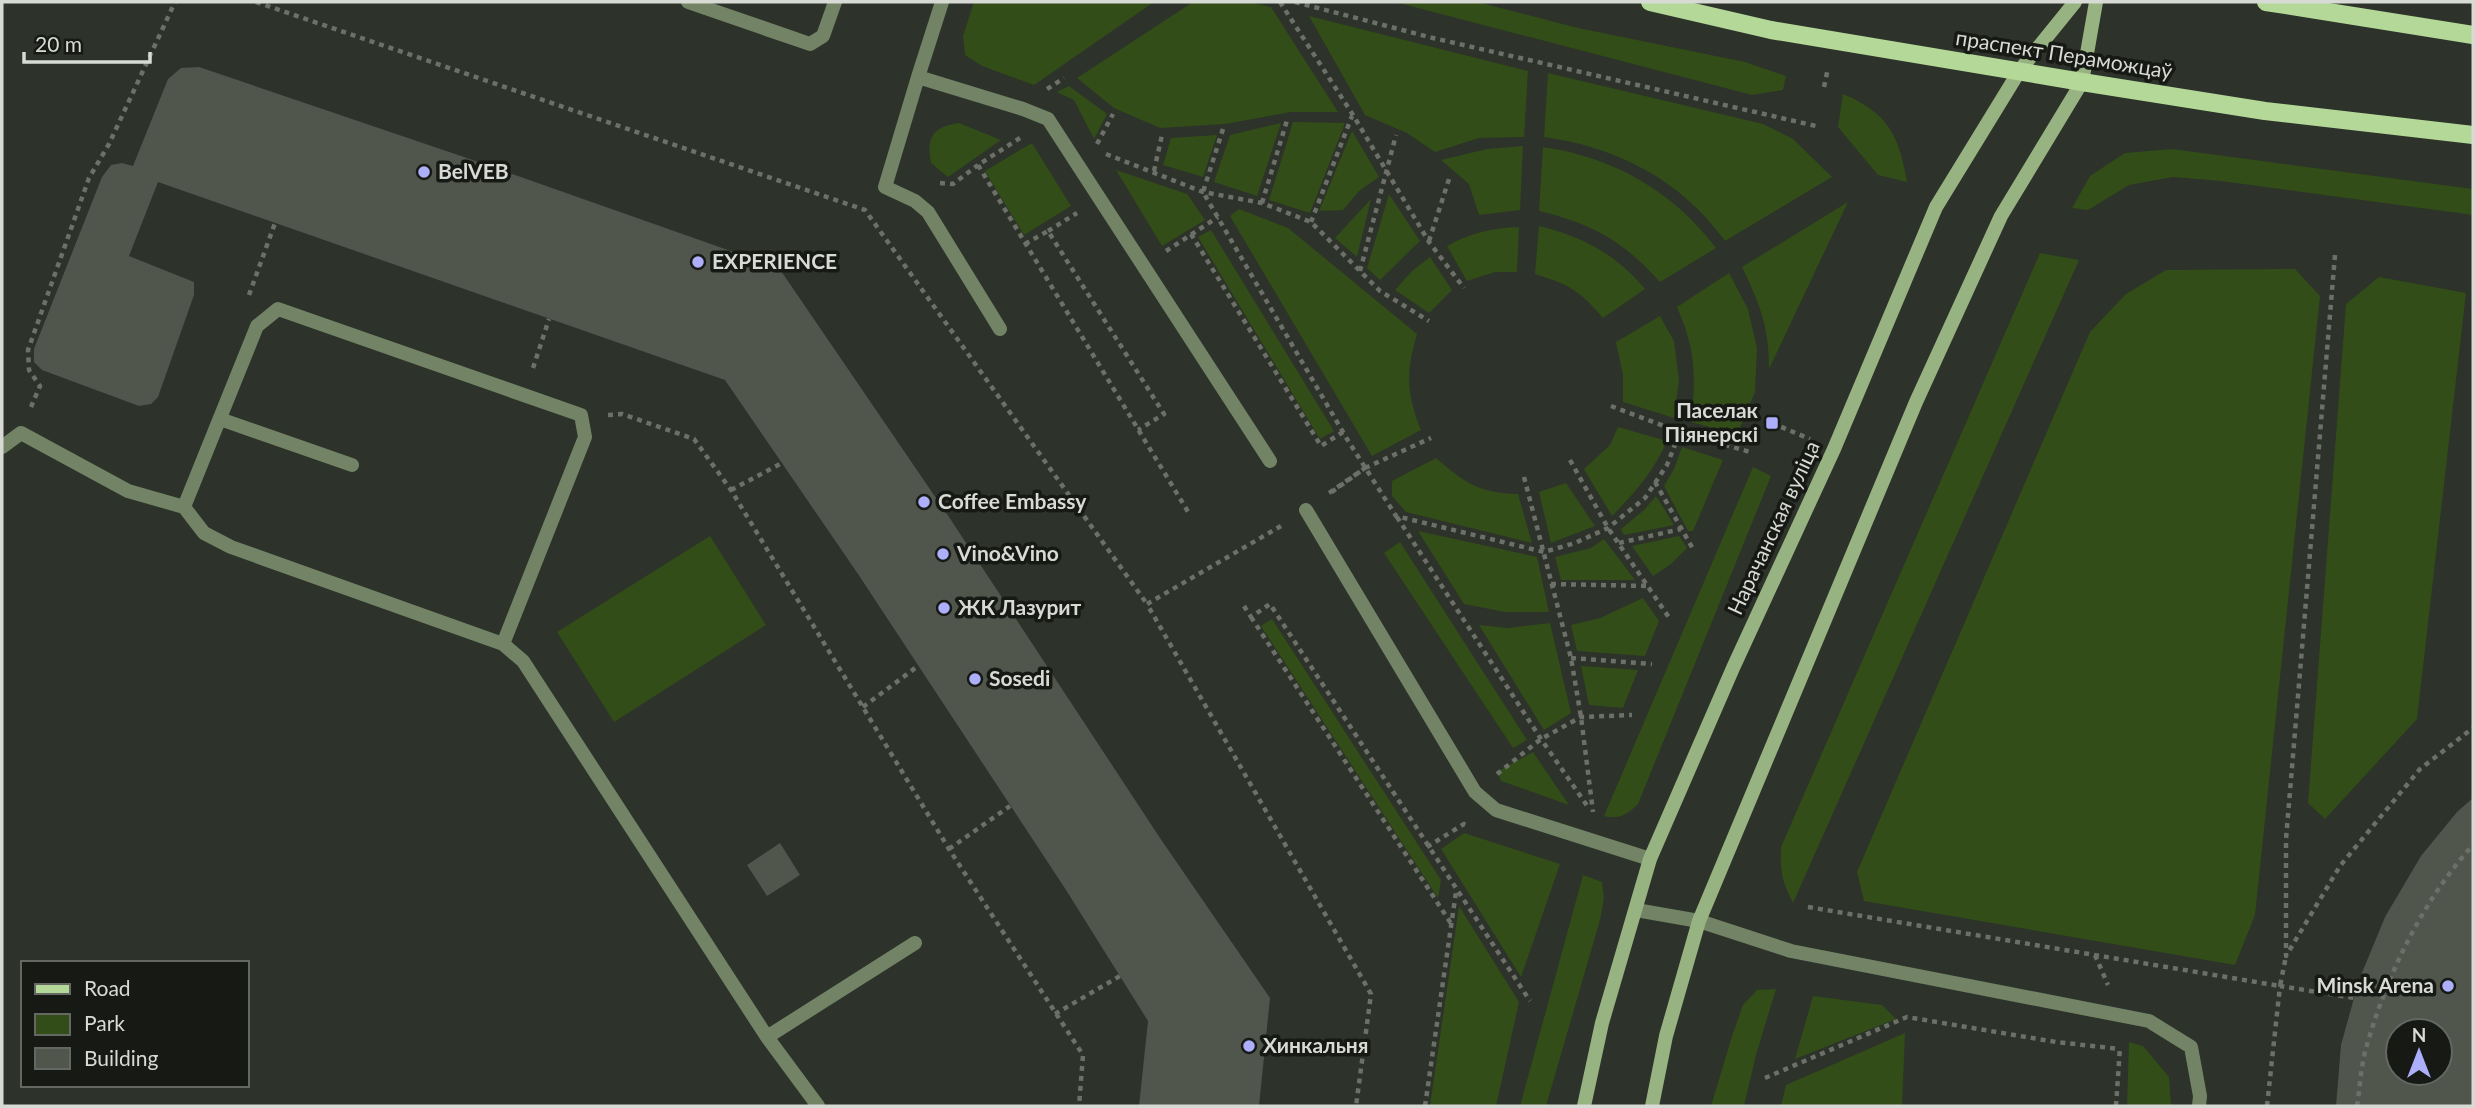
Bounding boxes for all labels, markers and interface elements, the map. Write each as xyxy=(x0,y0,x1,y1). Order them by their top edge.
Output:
scale bar xyxy=(24,21,150,65)
street label: праспект Пераможцаў xyxy=(1954,24,2174,83)
text: 20 m xyxy=(35,31,82,56)
place label: BelVEB xyxy=(438,158,509,183)
marker: BelVEB xyxy=(416,164,432,180)
place label: EXPERIENCE xyxy=(712,248,837,273)
marker: EXPERIENCE xyxy=(690,254,706,270)
place label: Паселак Піянерскі xyxy=(1665,397,1759,446)
marker: Паселак Піянерскі xyxy=(1764,415,1780,431)
street label: Нарачанская вуліца xyxy=(1721,436,1824,618)
place label: Coffee Embassy xyxy=(938,488,1087,513)
marker: Coffee Embassy xyxy=(916,494,932,510)
place label: Vino&Vino xyxy=(956,540,1059,565)
marker: Vino&Vino xyxy=(935,546,951,562)
place label: ЖК Лазурит xyxy=(958,594,1082,619)
marker: ЖК Лазурит xyxy=(936,600,952,616)
place label: Sosedi xyxy=(989,665,1050,690)
marker: Sosedi xyxy=(967,671,983,687)
legend xyxy=(21,961,248,1087)
place label: Minsk Arena xyxy=(2316,972,2434,997)
text: Road xyxy=(84,975,131,1000)
marker: Minsk Arena xyxy=(2440,978,2456,994)
text: Park xyxy=(84,1010,125,1035)
north arrow xyxy=(2384,1017,2454,1087)
text: N xyxy=(2412,1023,2426,1046)
place label: Хинкальня xyxy=(1263,1032,1368,1057)
marker: Хинкальня xyxy=(1241,1038,1257,1054)
text: Building xyxy=(84,1045,159,1070)

